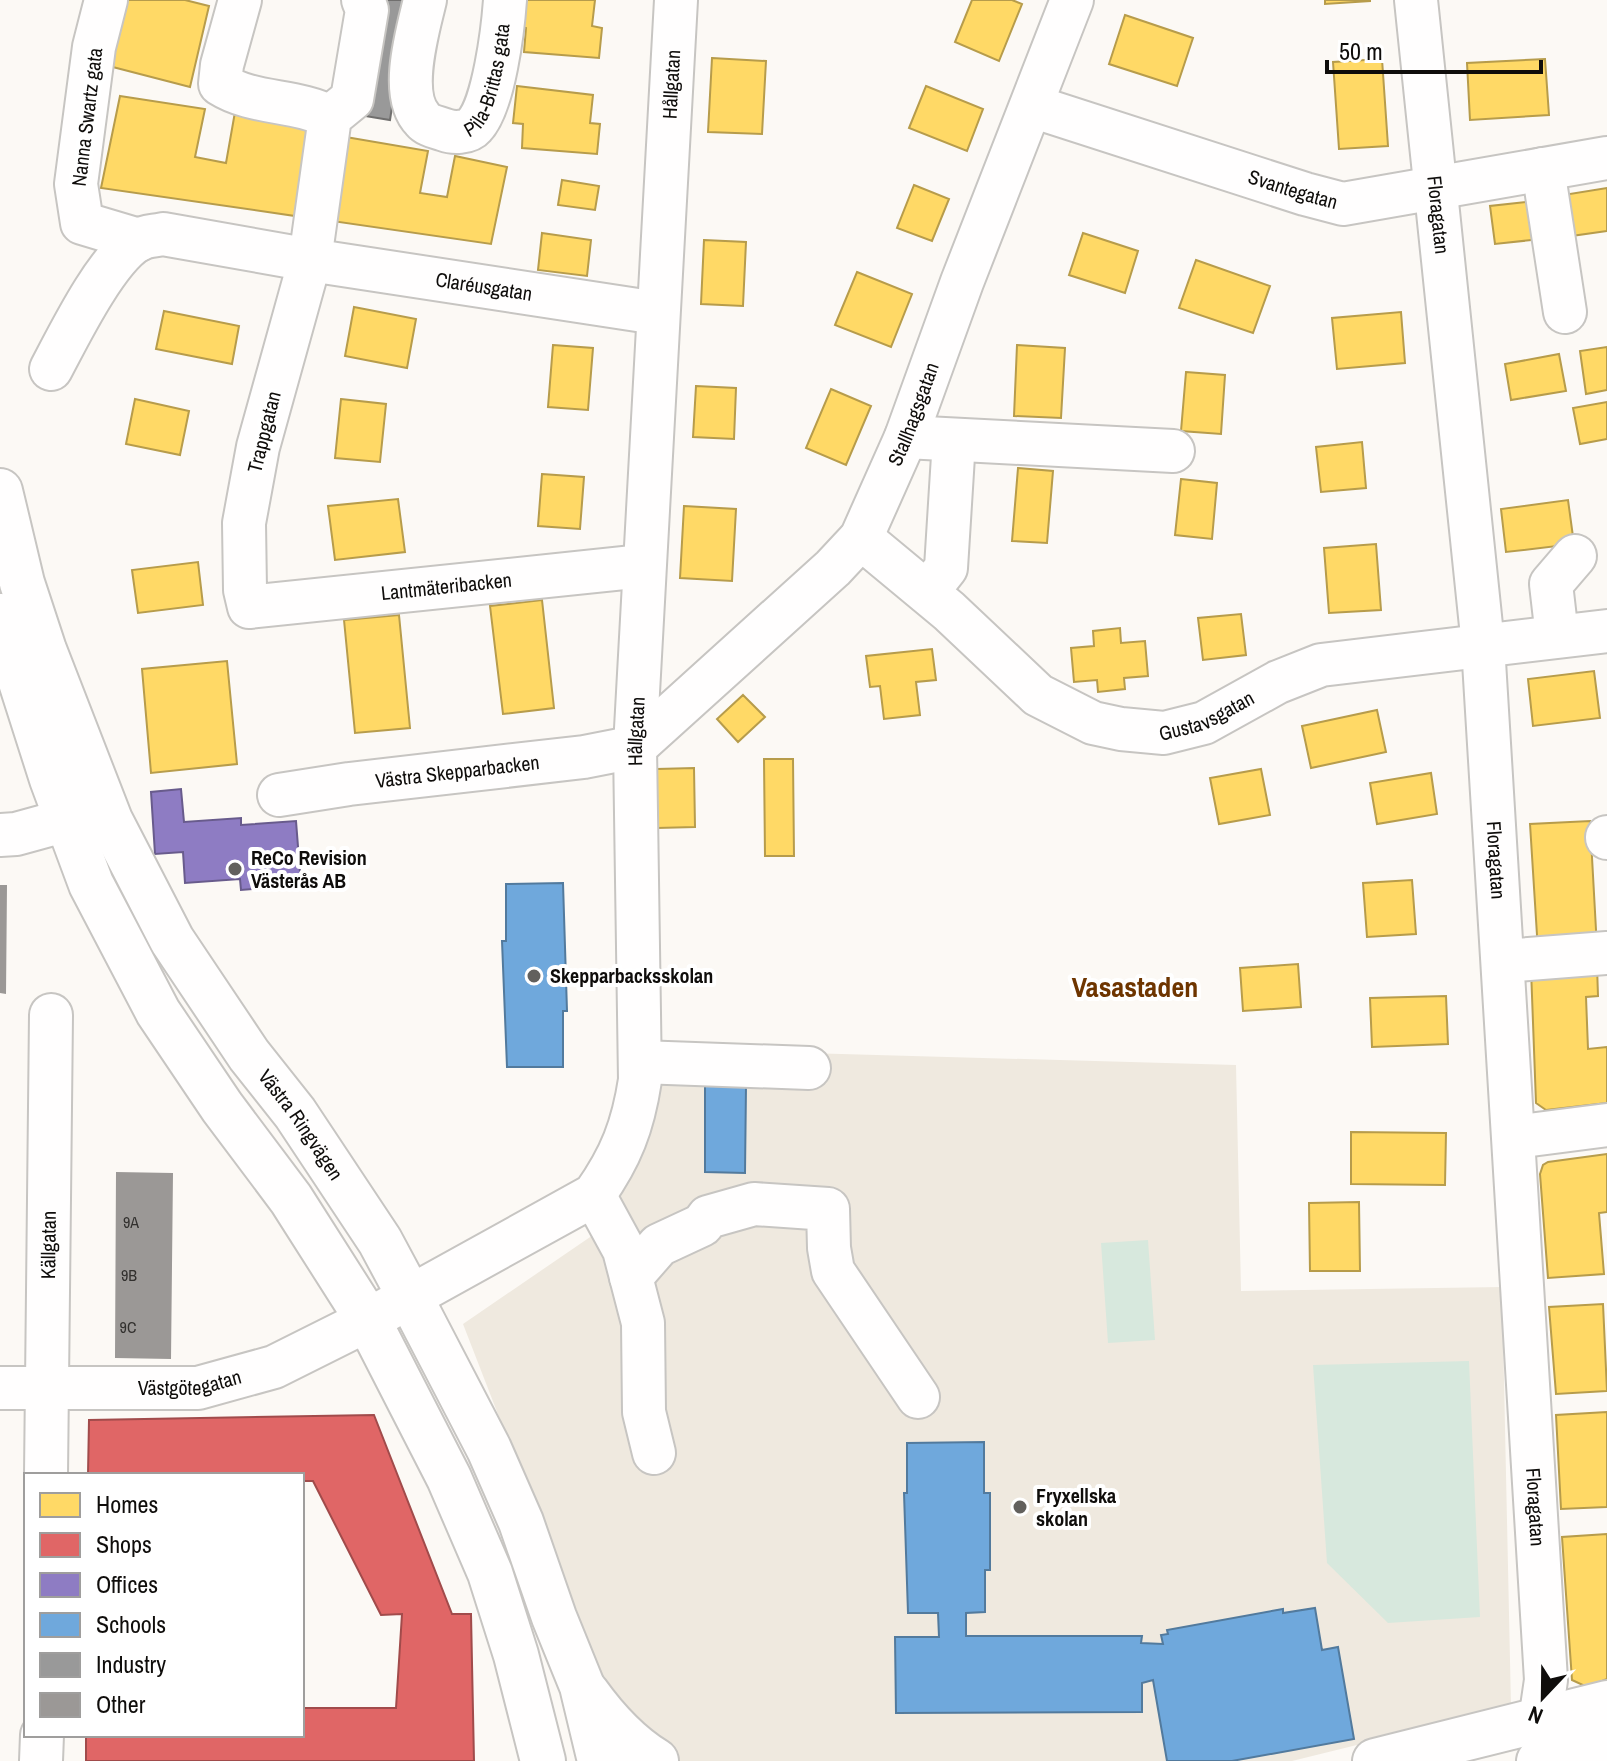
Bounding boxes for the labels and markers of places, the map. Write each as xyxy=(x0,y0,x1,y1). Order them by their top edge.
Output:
place label: ReCo Revision Västerås AB xyxy=(251,844,367,894)
marker: ReCo Revision Västerås AB xyxy=(226,860,244,878)
place label: Skepparbacksskolan xyxy=(550,962,713,989)
marker: Skepparbacksskolan xyxy=(525,967,543,985)
place label: Fryxellska skolan xyxy=(1036,1482,1116,1532)
marker: Fryxellska skolan xyxy=(1011,1498,1029,1516)

